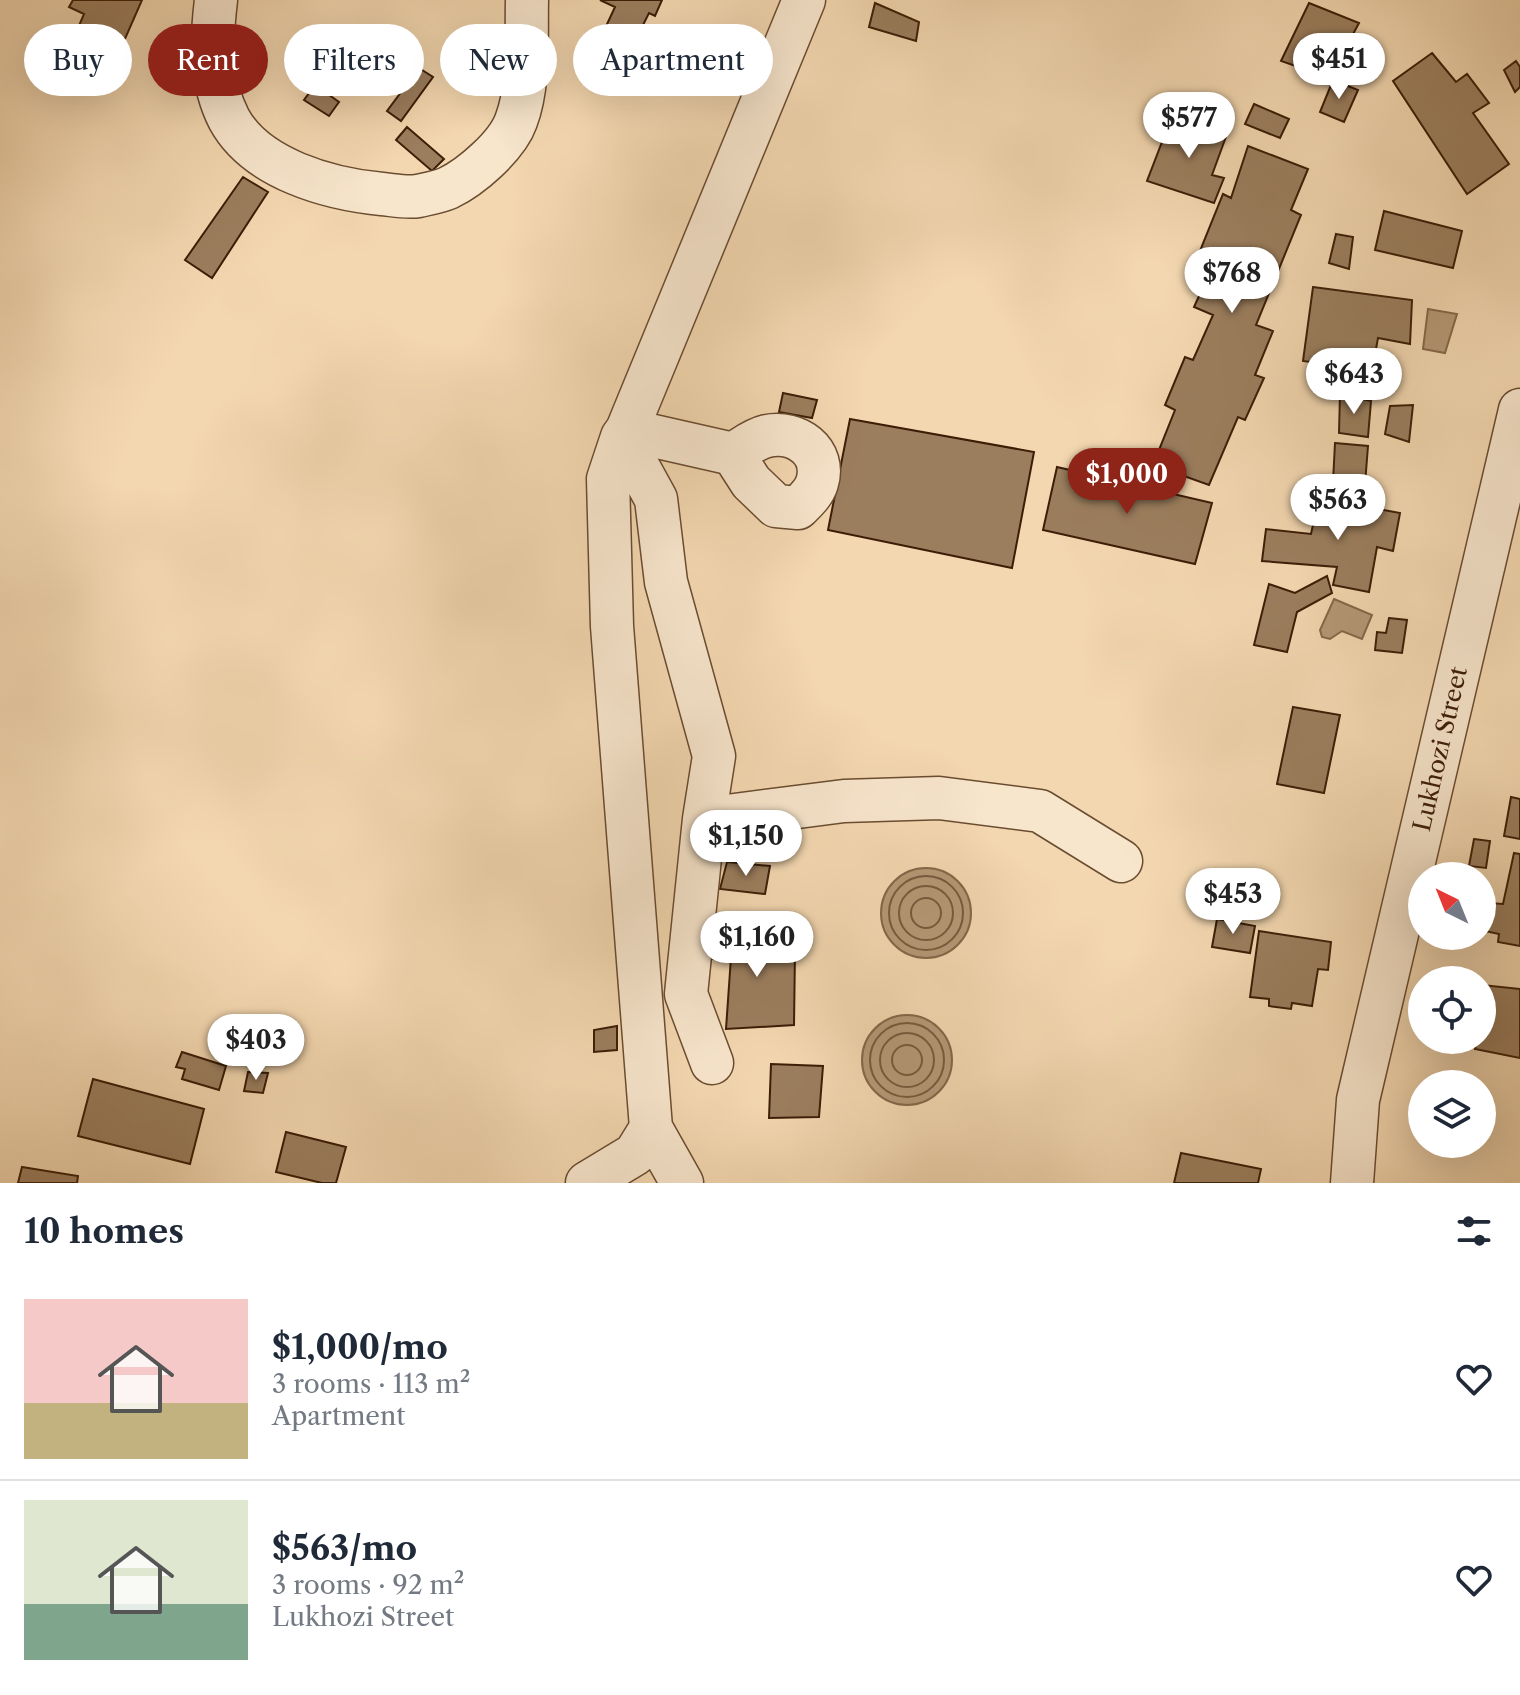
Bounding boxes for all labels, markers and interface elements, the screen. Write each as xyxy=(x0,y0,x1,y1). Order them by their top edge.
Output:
chip: Buy xyxy=(24,24,132,96)
chip: Rent xyxy=(148,24,268,96)
chip: Filters xyxy=(284,24,424,96)
chip: New xyxy=(440,24,557,96)
chip: Apartment xyxy=(573,24,773,96)
pin: $451 xyxy=(1292,33,1386,101)
text: $451 xyxy=(1311,43,1367,75)
pin: $577 xyxy=(1142,92,1236,160)
text: $577 xyxy=(1161,102,1217,134)
pin: $768 xyxy=(1185,247,1279,315)
text: $768 xyxy=(1202,257,1262,289)
pin: $643 xyxy=(1307,348,1401,416)
text: $643 xyxy=(1324,358,1384,390)
pin: $1,000 xyxy=(1062,448,1192,516)
text: $1,000 xyxy=(1086,458,1168,490)
pin: $563 xyxy=(1291,474,1385,542)
text: $563 xyxy=(1308,484,1368,516)
street label: Lukhozi Street xyxy=(1407,663,1473,834)
pin: $1,150 xyxy=(681,810,811,878)
text: $1,150 xyxy=(708,820,784,852)
north arrow xyxy=(1408,862,1496,950)
map controls xyxy=(1408,862,1496,1158)
pin: $453 xyxy=(1186,868,1280,936)
text: $453 xyxy=(1204,878,1262,910)
pin: $1,160 xyxy=(692,911,822,979)
text: $1,160 xyxy=(718,921,796,953)
button: locate xyxy=(1408,966,1496,1054)
pin: $403 xyxy=(209,1014,303,1082)
text: $403 xyxy=(225,1024,287,1056)
button: layers xyxy=(1408,1070,1496,1158)
icon: filters xyxy=(1452,1209,1496,1253)
text: 10 homes xyxy=(24,1210,184,1252)
text: $1,000/mo xyxy=(272,1326,448,1368)
icon: home xyxy=(88,1331,184,1427)
icon: heart xyxy=(1452,1357,1496,1401)
text: 3 rooms · 113 m² xyxy=(272,1368,470,1400)
text: Apartment xyxy=(272,1400,405,1432)
text: $563/mo xyxy=(272,1527,417,1569)
icon: home xyxy=(88,1532,184,1628)
icon: heart xyxy=(1452,1558,1496,1602)
text: 3 rooms · 92 m² xyxy=(272,1569,464,1601)
text: Lukhozi Street xyxy=(272,1601,454,1633)

